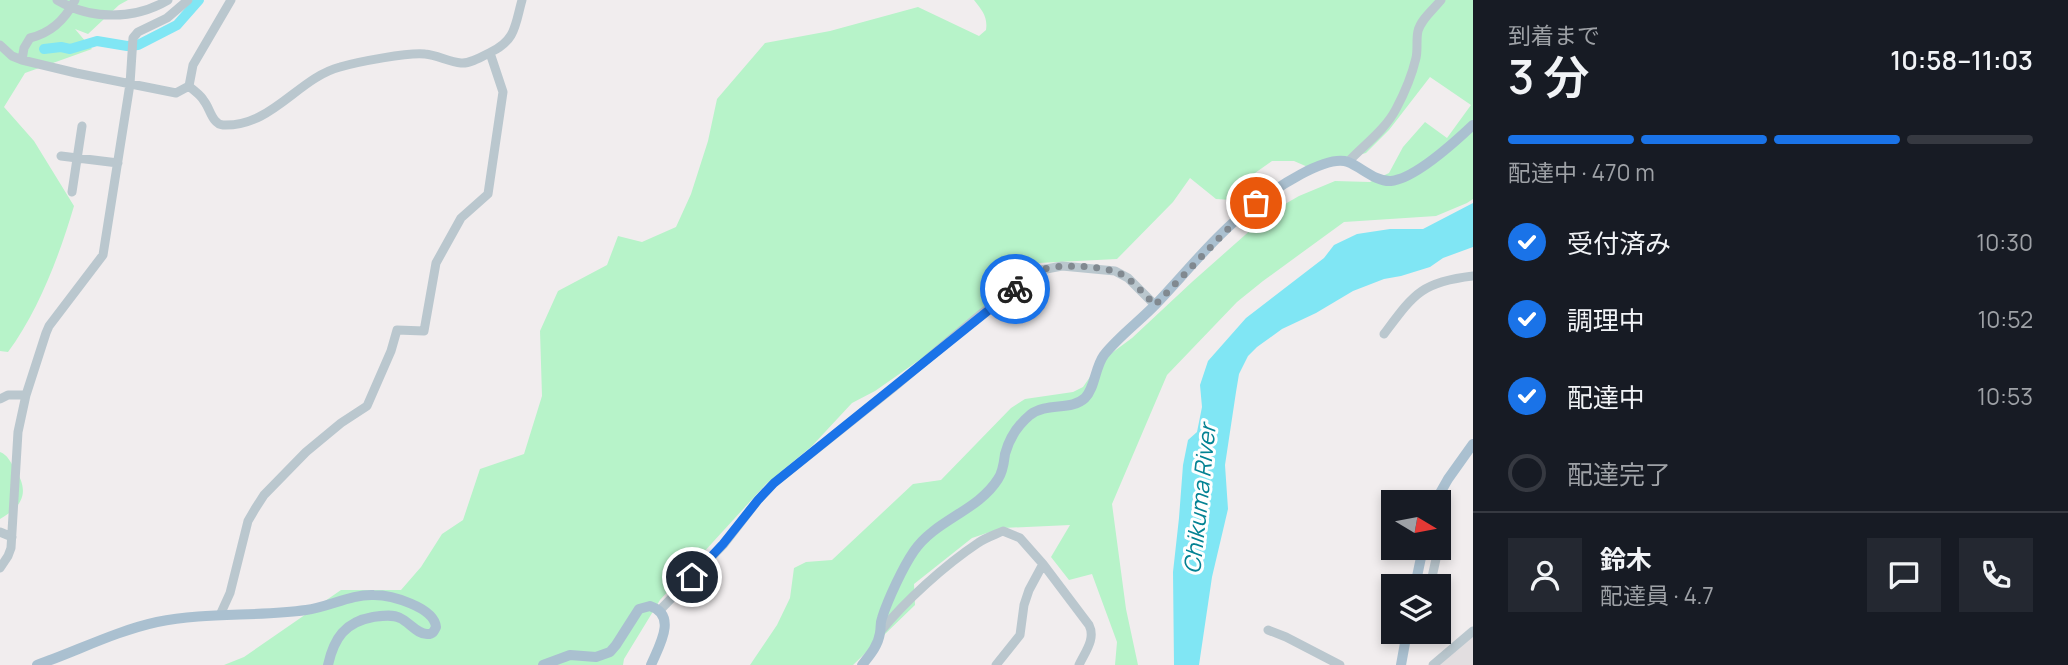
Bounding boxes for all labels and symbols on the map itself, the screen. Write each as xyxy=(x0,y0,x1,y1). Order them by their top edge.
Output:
pin xyxy=(1226,173,1286,233)
courier xyxy=(980,254,1050,324)
water label: Chikuma River xyxy=(1175,420,1223,575)
north arrow xyxy=(1381,490,1451,560)
pin xyxy=(662,547,722,607)

